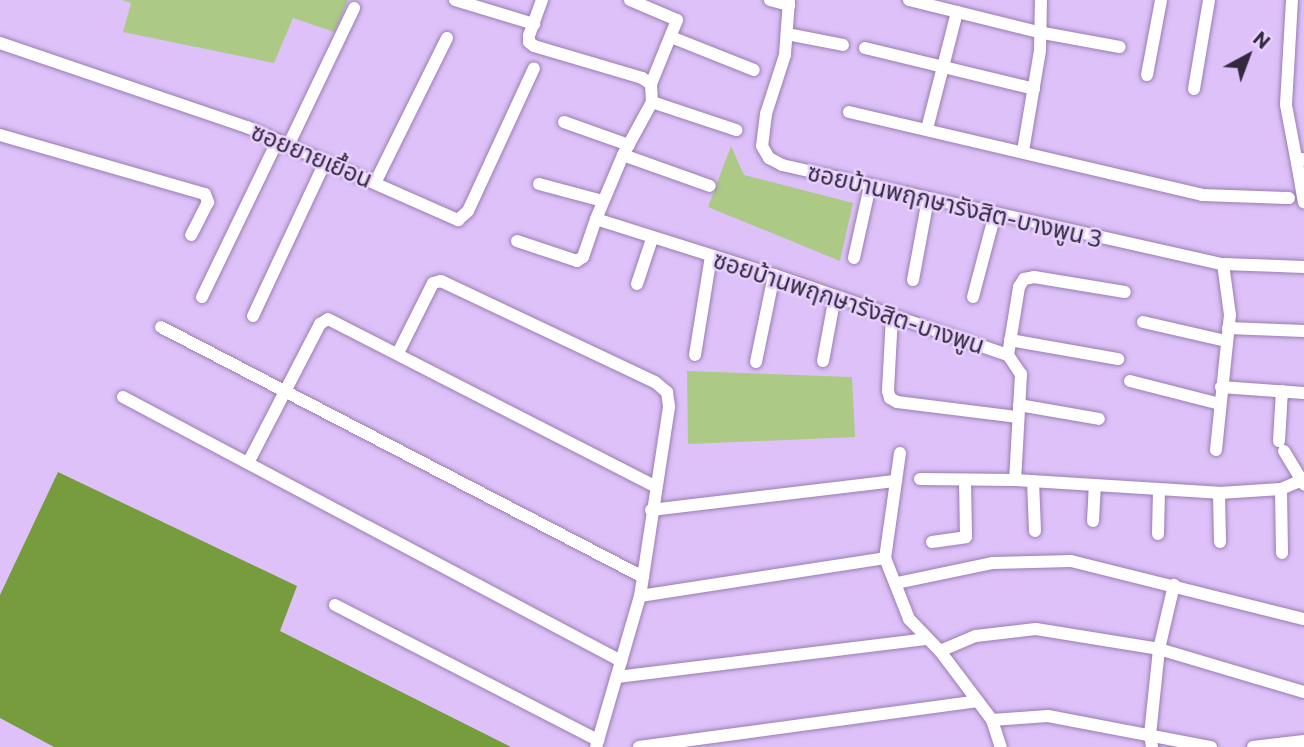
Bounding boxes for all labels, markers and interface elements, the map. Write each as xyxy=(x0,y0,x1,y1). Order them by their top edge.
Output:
north arrow xyxy=(1213,21,1283,91)
text: N xyxy=(1249,26,1275,53)
street label: ซอยยายเยื้อน xyxy=(247,117,377,193)
street label: ซอยบ้านพฤกษารังสิต-บางพูน 3 xyxy=(805,157,1105,253)
street label: ซอยบ้านพฤกษารังสิต-บางพูน xyxy=(710,245,988,359)

